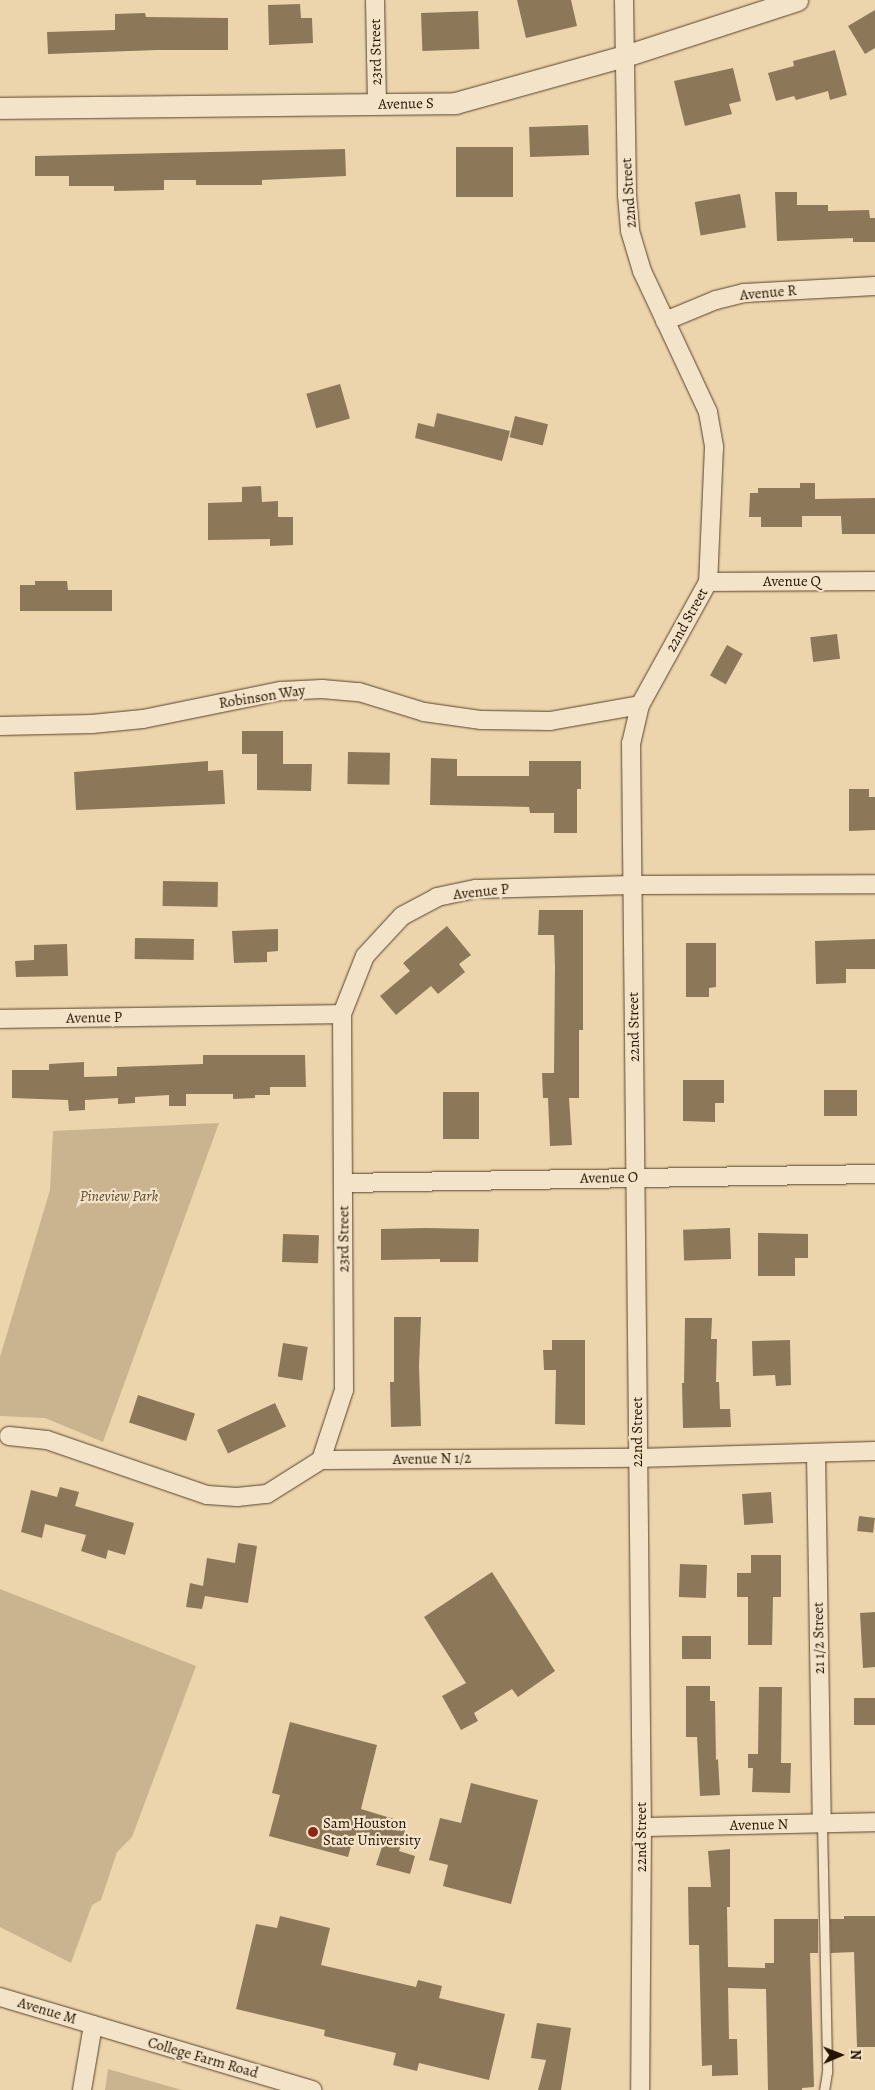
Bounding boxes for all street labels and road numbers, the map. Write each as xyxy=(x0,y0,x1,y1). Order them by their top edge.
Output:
street label: 23rd Street xyxy=(366,18,386,86)
street label: Avenue S xyxy=(378,95,434,113)
street label: 22nd Street xyxy=(618,157,640,229)
street label: Avenue R xyxy=(739,282,797,304)
street label: Avenue Q xyxy=(763,573,821,591)
street label: 22nd Street xyxy=(662,585,712,655)
street label: Robinson Way xyxy=(218,681,306,713)
street label: Avenue P xyxy=(452,880,510,904)
street label: 22nd Street xyxy=(624,992,644,1062)
street label: Avenue P xyxy=(66,1009,122,1027)
street label: Avenue O xyxy=(580,1168,638,1188)
street label: 23rd Street xyxy=(335,1206,353,1272)
street label: 22nd Street xyxy=(629,1397,647,1467)
street label: Avenue N 1/2 xyxy=(393,1449,471,1469)
street label: 21 1/2 Street xyxy=(809,1602,829,1674)
street label: 22nd Street xyxy=(633,1802,651,1872)
street label: Avenue N xyxy=(730,1815,788,1835)
street label: Avenue M xyxy=(16,1994,78,2028)
street label: College Farm Road xyxy=(146,2034,260,2082)

